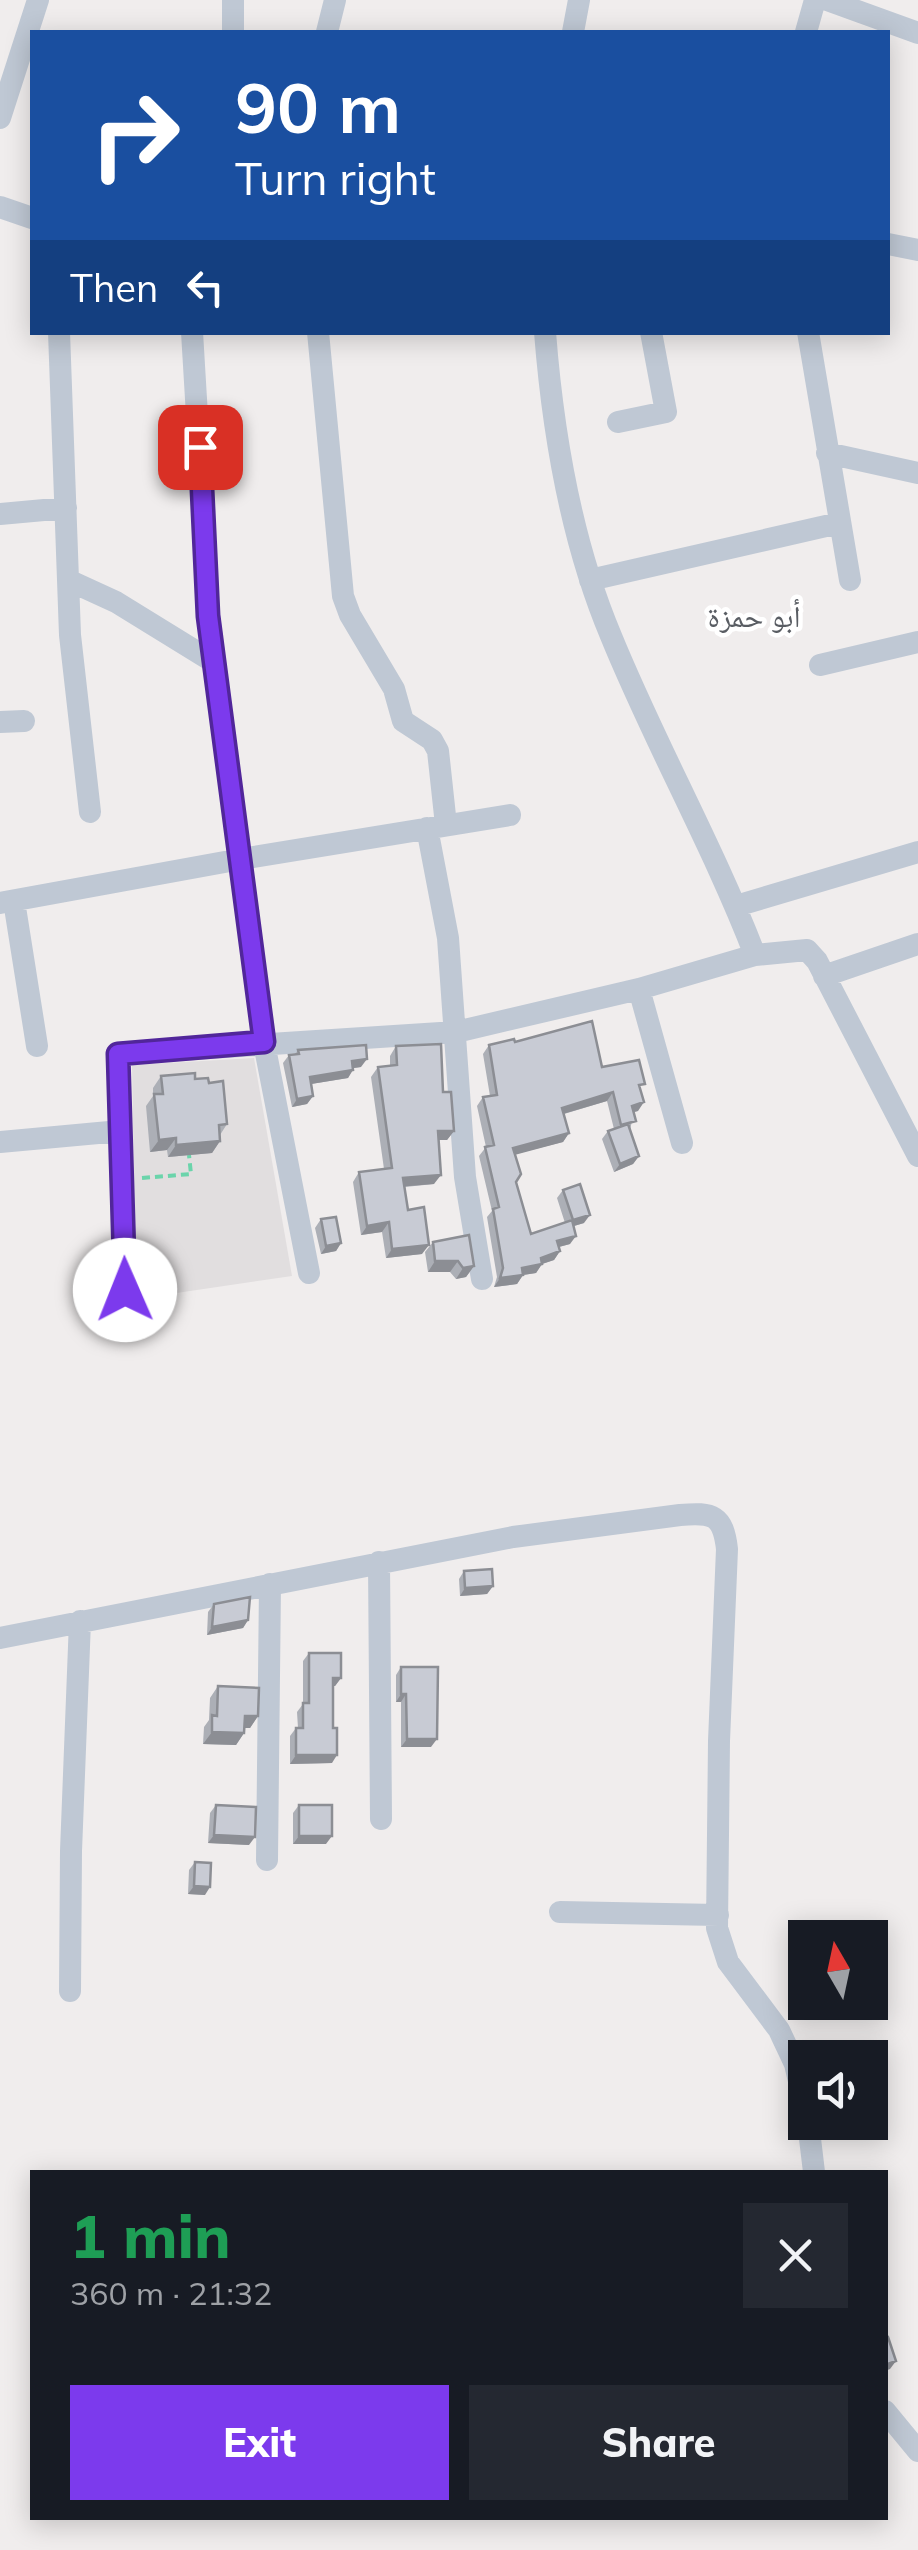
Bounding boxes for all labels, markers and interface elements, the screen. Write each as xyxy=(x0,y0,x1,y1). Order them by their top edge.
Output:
text: 90 m xyxy=(235,63,401,151)
icon: right xyxy=(70,70,200,200)
text: Turn right xyxy=(235,150,436,206)
icon: left xyxy=(178,260,233,315)
text: Then xyxy=(70,264,158,312)
pin xyxy=(158,405,243,490)
icon: arrive xyxy=(173,420,228,475)
district label: أبو حمزة xyxy=(707,597,801,635)
position arrow xyxy=(73,1238,177,1342)
north arrow xyxy=(788,1920,888,2020)
map controls xyxy=(788,1920,888,2140)
button: sound xyxy=(788,2040,888,2140)
text: 1 min xyxy=(70,2198,231,2273)
button: close xyxy=(743,2203,848,2308)
text: 360 m · 21:32 xyxy=(70,2273,272,2313)
button: Exit xyxy=(70,2385,449,2500)
button: Share xyxy=(469,2385,848,2500)

